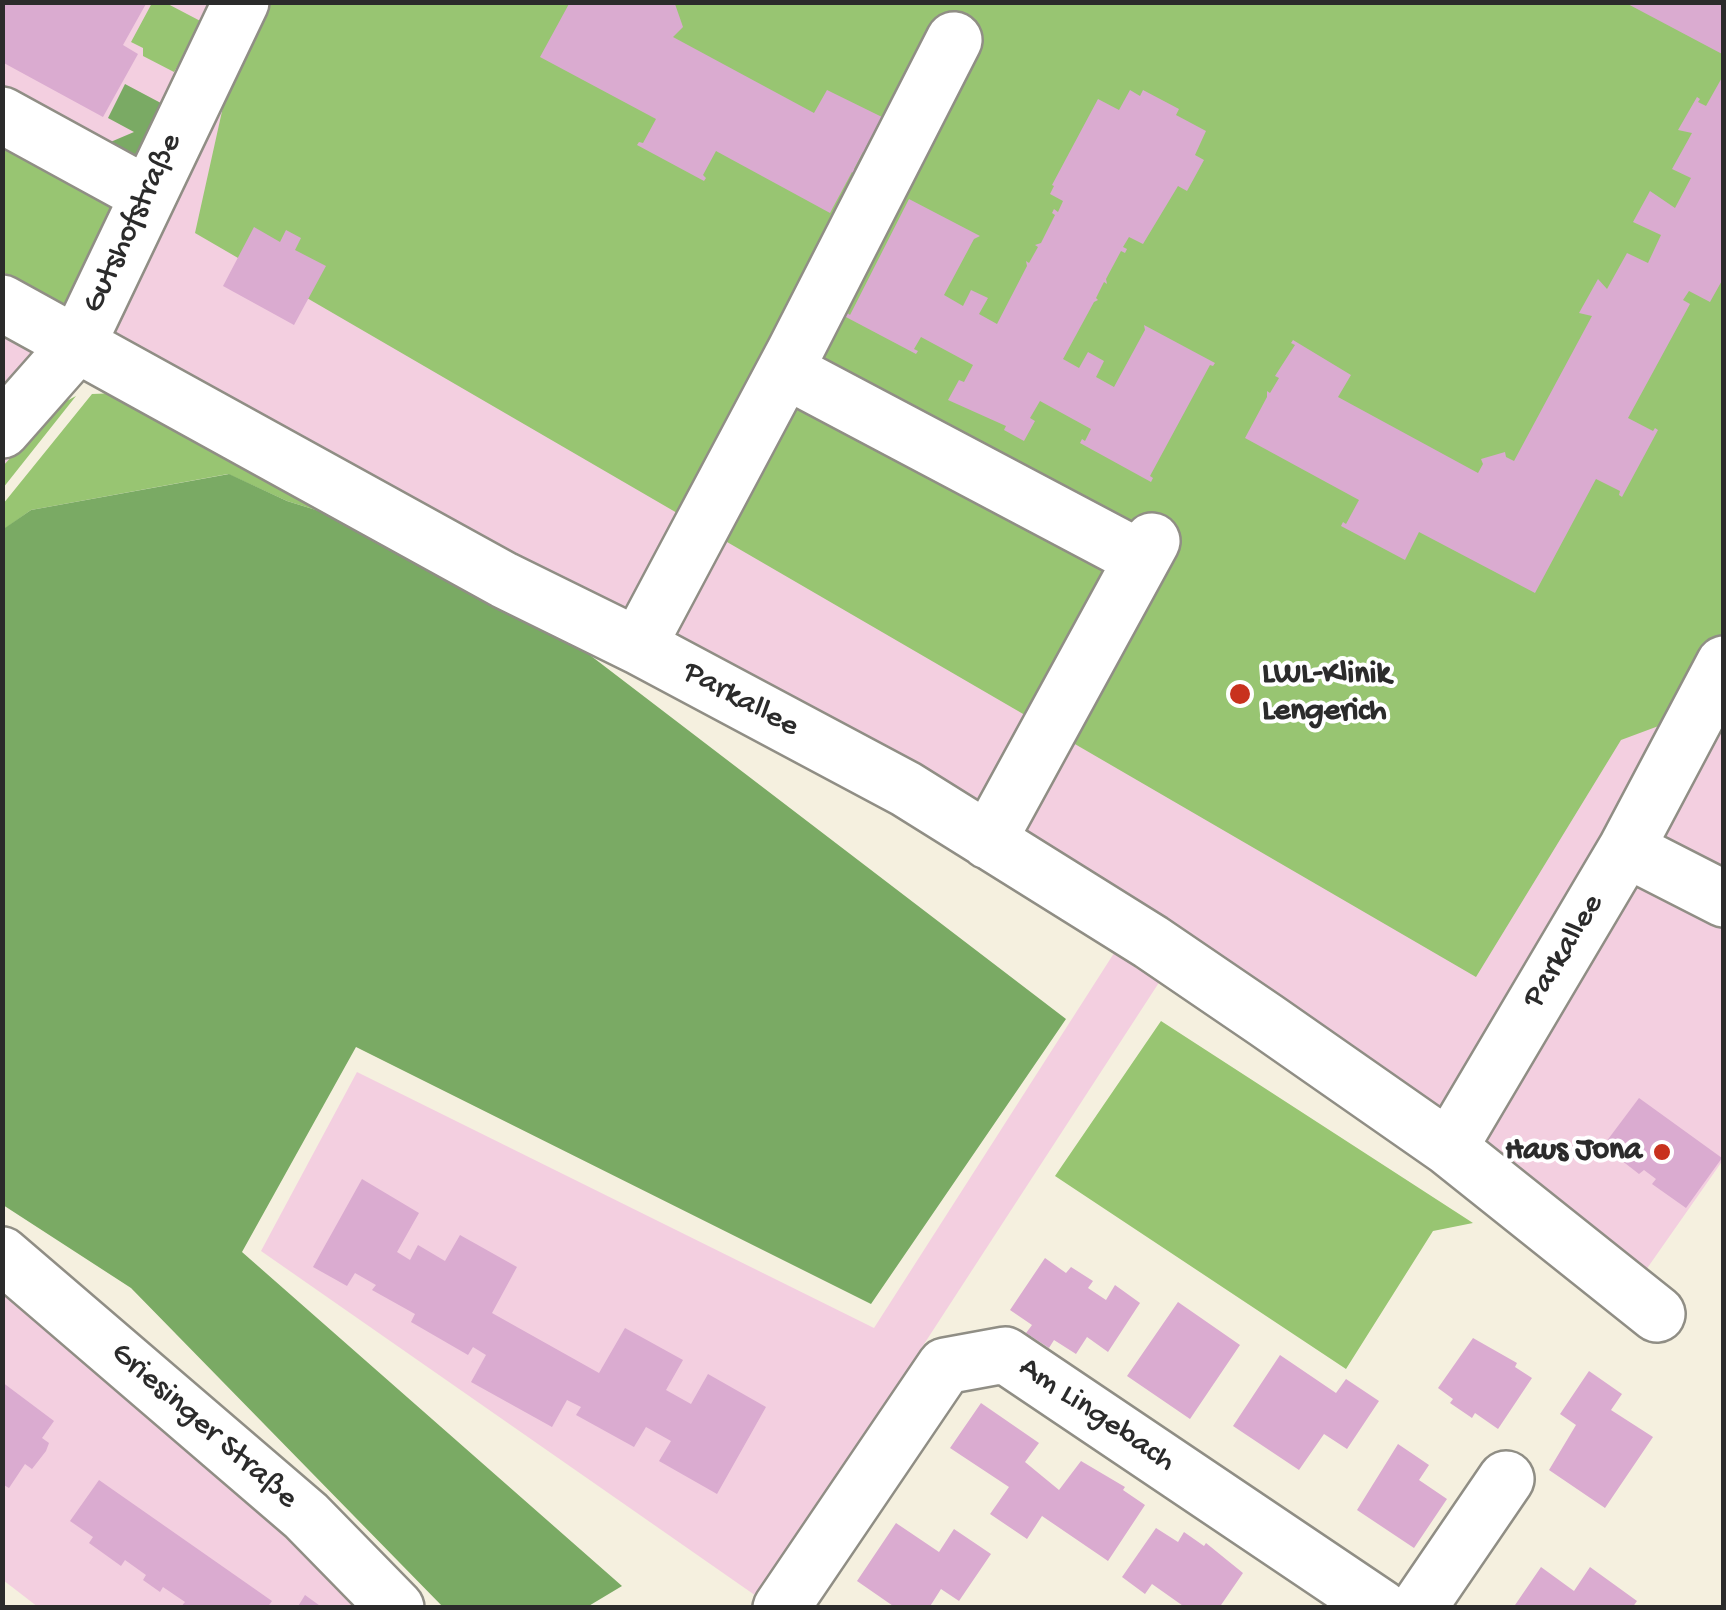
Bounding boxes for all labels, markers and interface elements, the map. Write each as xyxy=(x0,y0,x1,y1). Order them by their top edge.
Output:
street label: Gutshofstraße xyxy=(76,128,192,320)
street label: Parkallee xyxy=(675,654,805,748)
place label: LWL-Klinik Lengerich xyxy=(1262,657,1391,732)
marker: LWL-Klinik Lengerich xyxy=(1227,681,1253,707)
street label: Parkallee xyxy=(1516,888,1614,1016)
place label: Haus Jona xyxy=(1505,1133,1642,1171)
marker: Haus Jona xyxy=(1651,1141,1673,1163)
street label: Griesinger Straße xyxy=(102,1335,304,1519)
street label: Am Lingebach xyxy=(1010,1350,1182,1482)

